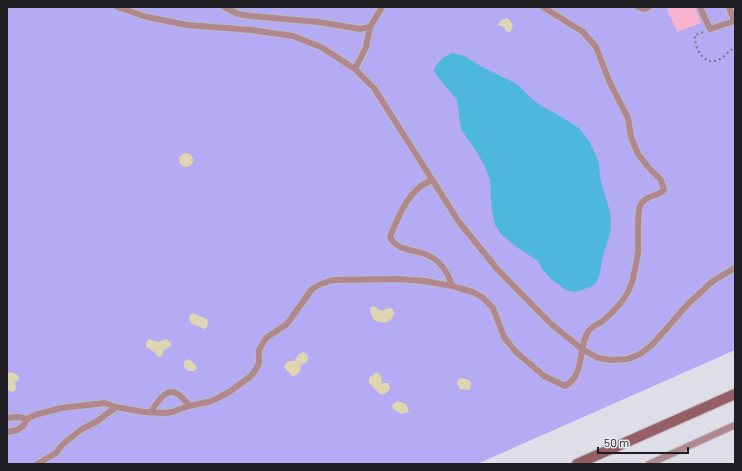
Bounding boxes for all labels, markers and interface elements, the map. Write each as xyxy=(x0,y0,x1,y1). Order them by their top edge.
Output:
scale bar xyxy=(598,429,688,455)
text: 50 m xyxy=(604,435,629,449)

